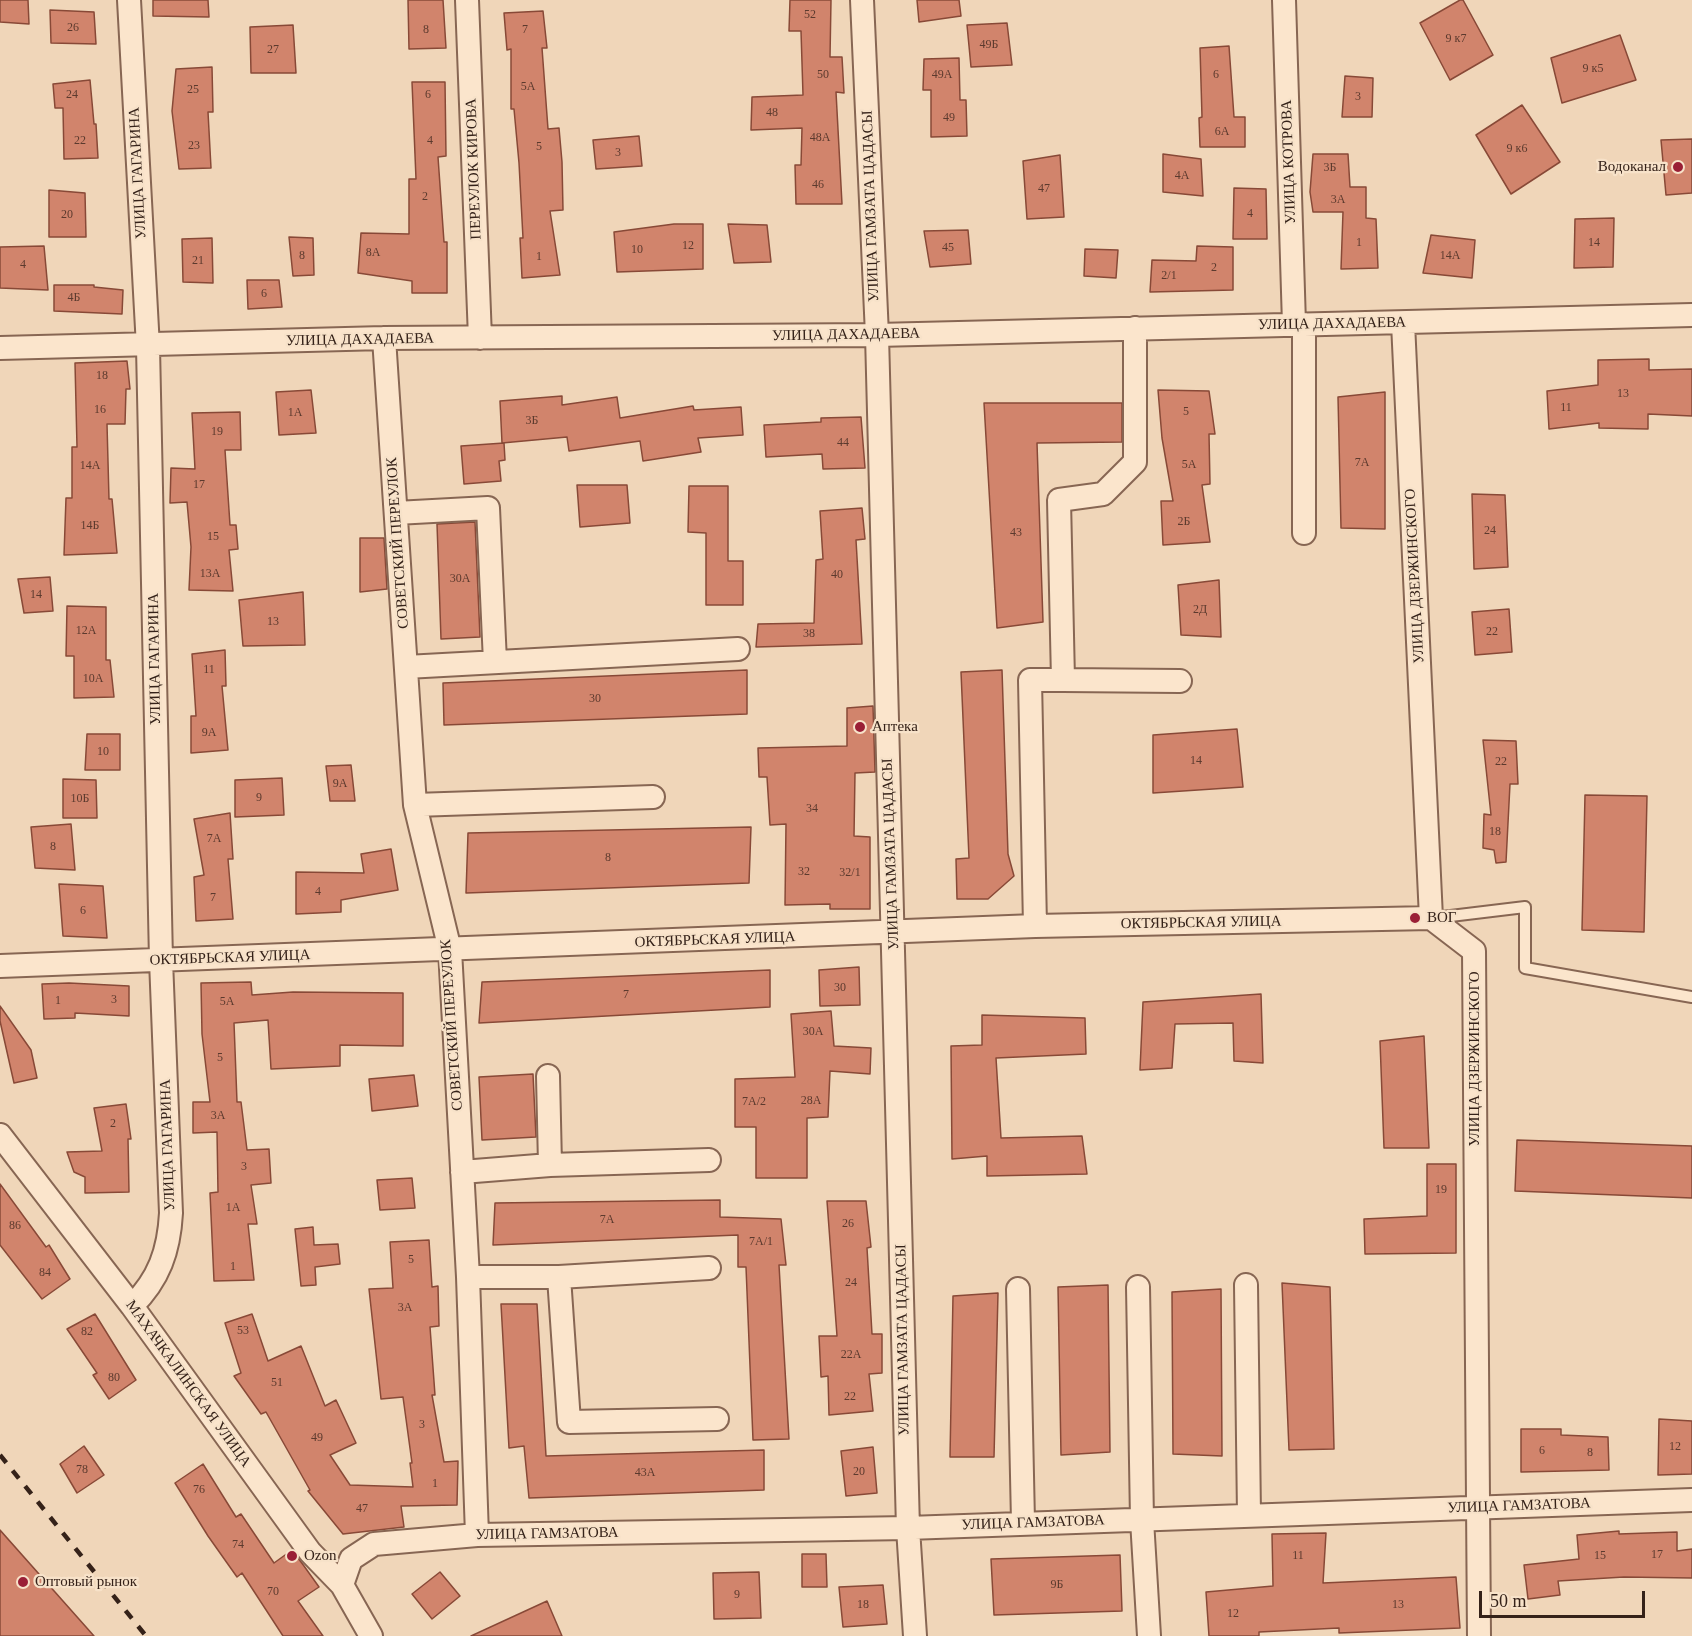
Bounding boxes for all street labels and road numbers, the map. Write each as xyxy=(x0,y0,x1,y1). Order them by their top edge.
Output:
street label: ПЕРЕУЛОК КИРОВА xyxy=(463,98,485,240)
street label: УЛИЦА КОТРОВА xyxy=(1278,100,1300,224)
street label: УЛИЦА ГАГАРИНА xyxy=(126,107,150,239)
street label: УЛИЦА ГАМЗАТА ЦАДАСЫ xyxy=(859,110,883,302)
street label: УЛИЦА ДАХАДАЕВА xyxy=(1258,314,1406,334)
street label: УЛИЦА ДАХАДАЕВА xyxy=(772,325,920,345)
street label: УЛИЦА ДАХАДАЕВА xyxy=(286,330,434,350)
street label: СОВЕТСКИЙ ПЕРЕУЛОК xyxy=(383,457,413,629)
street label: УЛИЦА ДЗЕРЖИНСКОГО xyxy=(1401,488,1429,664)
street label: УЛИЦА ГАГАРИНА xyxy=(145,593,165,725)
street label: УЛИЦА ГАМЗАТА ЦАДАСЫ xyxy=(879,758,903,950)
street label: ОКТЯБРЬСКАЯ УЛИЦА xyxy=(1120,913,1282,933)
street label: ОКТЯБРЬСКАЯ УЛИЦА xyxy=(634,928,796,952)
street label: СОВЕТСКИЙ ПЕРЕУЛОК xyxy=(437,939,467,1111)
street label: ОКТЯБРЬСКАЯ УЛИЦА xyxy=(149,946,311,970)
street label: УЛИЦА ДЗЕРЖИНСКОГО xyxy=(1466,971,1484,1147)
street label: УЛИЦА ГАГАРИНА xyxy=(157,1079,179,1211)
street label: УЛИЦА ГАМЗАТА ЦАДАСЫ xyxy=(892,1244,914,1436)
street label: МАХАЧКАЛИНСКАЯ УЛИЦА xyxy=(121,1297,255,1471)
street label: УЛИЦА ГАМЗАТОВА xyxy=(1447,1495,1591,1517)
street label: УЛИЦА ГАМЗАТОВА xyxy=(961,1512,1105,1534)
street label: УЛИЦА ГАМЗАТОВА xyxy=(475,1524,619,1544)

